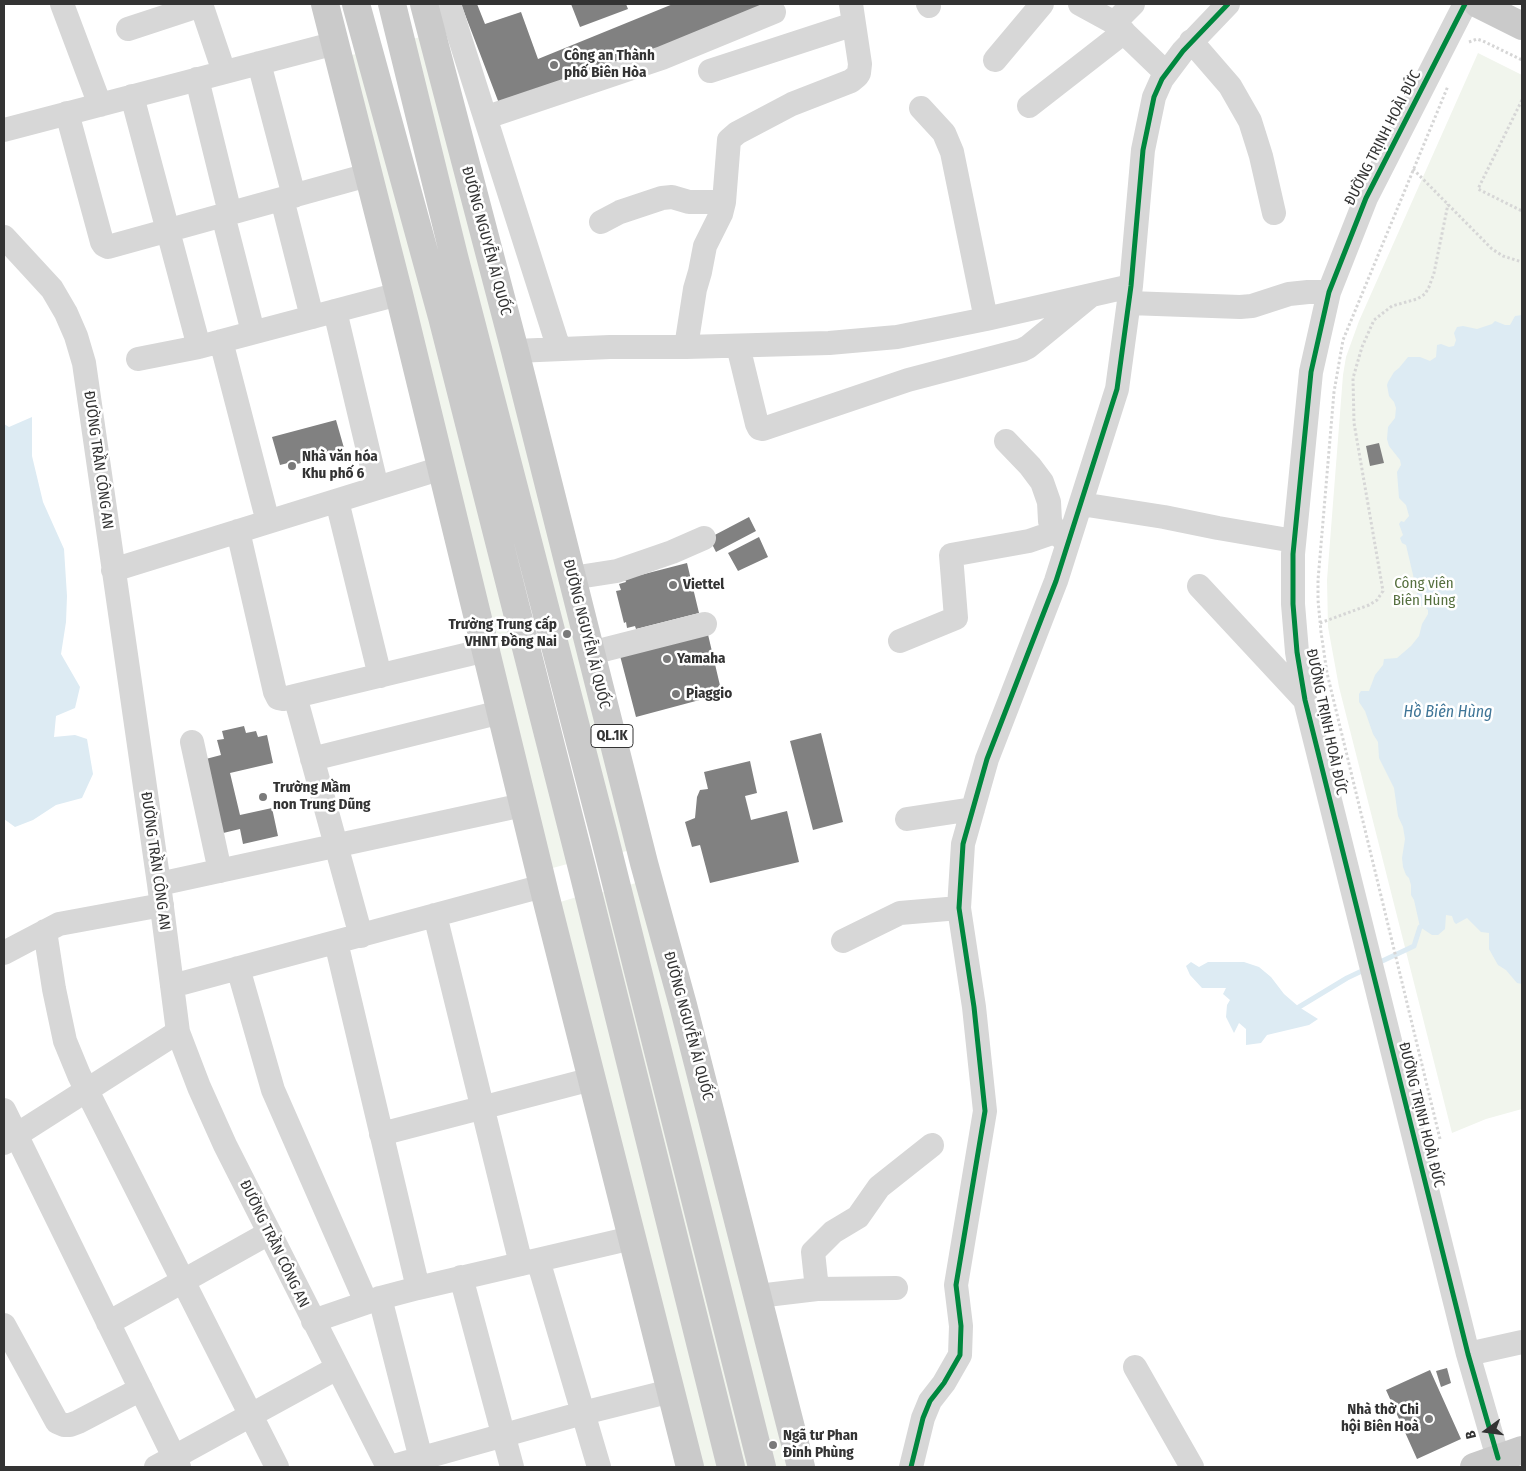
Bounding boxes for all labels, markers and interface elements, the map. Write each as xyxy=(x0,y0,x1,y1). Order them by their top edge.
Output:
place label: Công an Thành phố Biên Hòa xyxy=(564,47,655,82)
marker: Công an Thành phố Biên Hòa xyxy=(548,59,560,71)
street label: ĐƯỜNG TRỊNH HOÀI ĐỨC xyxy=(1341,67,1425,209)
street label: ĐƯỜNG NGUYỄN ÁI QUỐC xyxy=(457,165,515,317)
street label: ĐƯỜNG TRẦN CÔNG AN xyxy=(79,390,117,530)
place label: Nhà văn hóa Khu phố 6 xyxy=(302,448,378,483)
marker: Nhà văn hóa Khu phố 6 xyxy=(286,460,298,472)
street label: ĐƯỜNG NGUYỄN ÁI QUỐC xyxy=(559,557,613,711)
park label: Công viên Biên Hùng xyxy=(1393,575,1455,610)
place label: Viettel xyxy=(683,576,724,594)
marker: Viettel xyxy=(667,579,679,591)
place label: Trường Trung cấp VHNT Đồng Nai xyxy=(448,616,557,651)
marker: Trường Trung cấp VHNT Đồng Nai xyxy=(561,628,573,640)
street label: ĐƯỜNG TRỊNH HOÀI ĐỨC xyxy=(1302,647,1350,797)
place label: Yamaha xyxy=(677,650,726,668)
marker: Yamaha xyxy=(661,653,673,665)
place label: Piaggio xyxy=(686,685,732,703)
marker: Piaggio xyxy=(670,688,682,700)
water label: Hồ Biên Hùng xyxy=(1404,703,1492,723)
road number: QL.1K xyxy=(591,724,633,748)
place label: Trường Mầm non Trung Dũng xyxy=(273,779,370,814)
street label: ĐƯỜNG TRẦN CÔNG AN xyxy=(136,791,174,931)
marker: Trường Mầm non Trung Dũng xyxy=(257,791,269,803)
street label: ĐƯỜNG NGUYỄN ÁI QUỐC xyxy=(659,950,717,1102)
street label: ĐƯỜNG TRỊNH HOÀI ĐỨC xyxy=(1394,1040,1448,1190)
street label: ĐƯỜNG TRẦN CÔNG AN xyxy=(235,1177,313,1311)
place label: Nhà thờ Chi hội Biên Hoà xyxy=(1341,1401,1419,1436)
north arrow xyxy=(1461,1406,1511,1456)
marker: Nhà thờ Chi hội Biên Hoà xyxy=(1423,1413,1435,1425)
place label: Ngã tư Phan Đình Phùng xyxy=(783,1427,858,1462)
text: B xyxy=(1462,1429,1480,1441)
marker: Ngã tư Phan Đình Phùng xyxy=(767,1439,779,1451)

